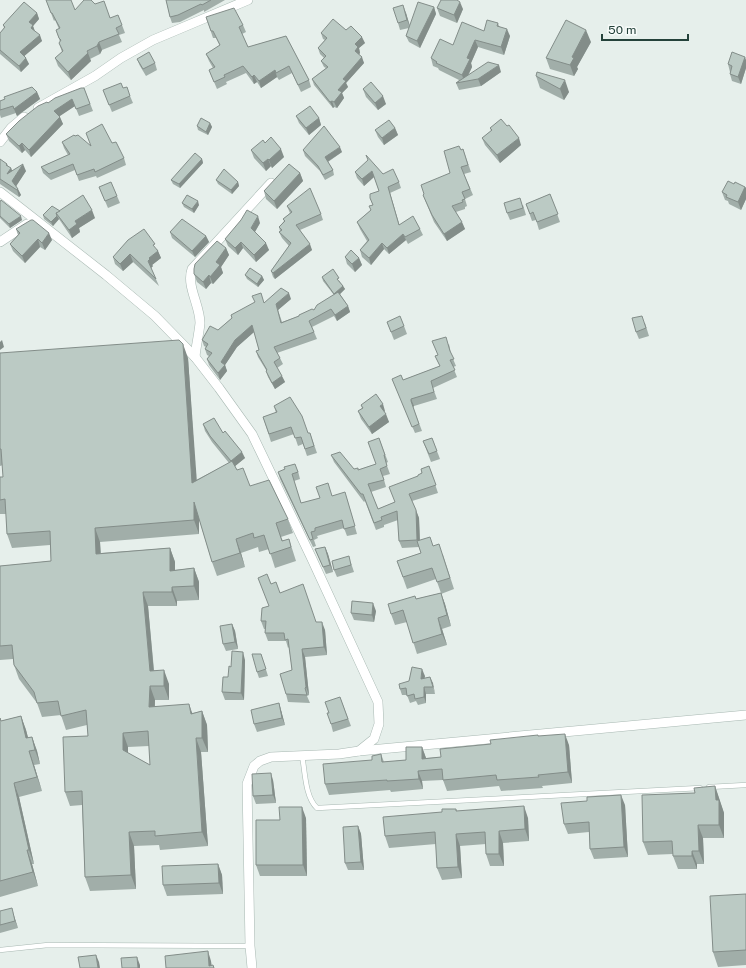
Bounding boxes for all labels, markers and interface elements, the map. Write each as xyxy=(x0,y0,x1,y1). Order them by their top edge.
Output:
scale bar xyxy=(602,16,688,42)
text: 50 m xyxy=(608,23,636,37)

